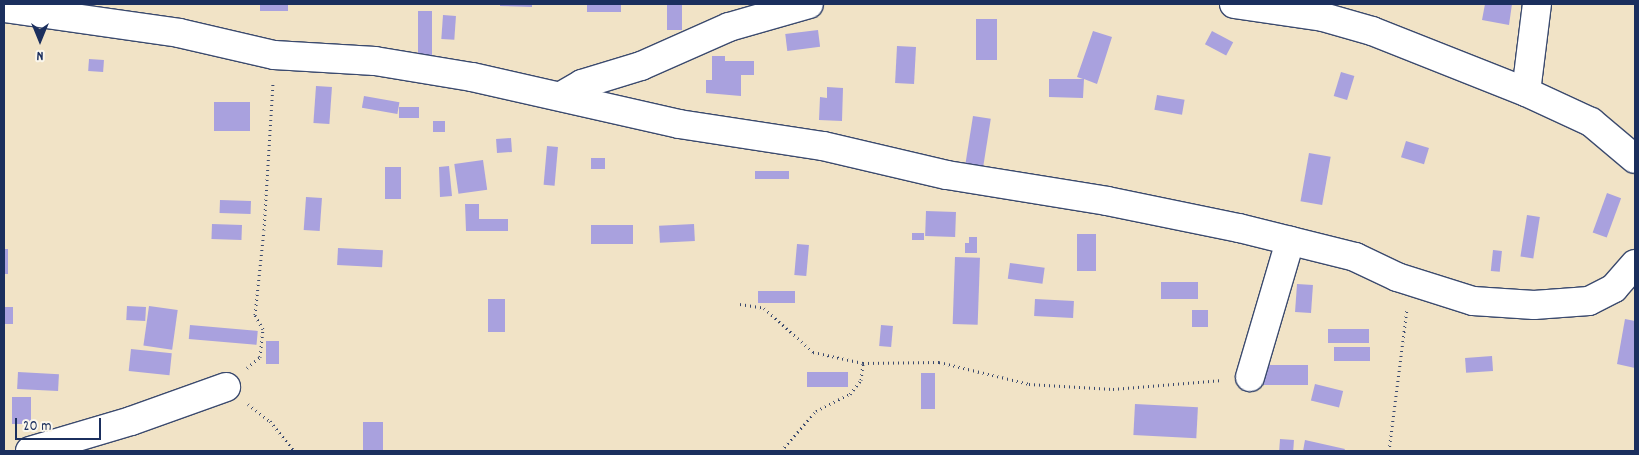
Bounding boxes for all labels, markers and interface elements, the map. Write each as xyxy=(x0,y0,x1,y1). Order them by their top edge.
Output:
north arrow xyxy=(15,15,65,65)
text: N xyxy=(37,45,43,65)
scale bar xyxy=(18,408,104,440)
text: 20 m xyxy=(23,416,51,438)

